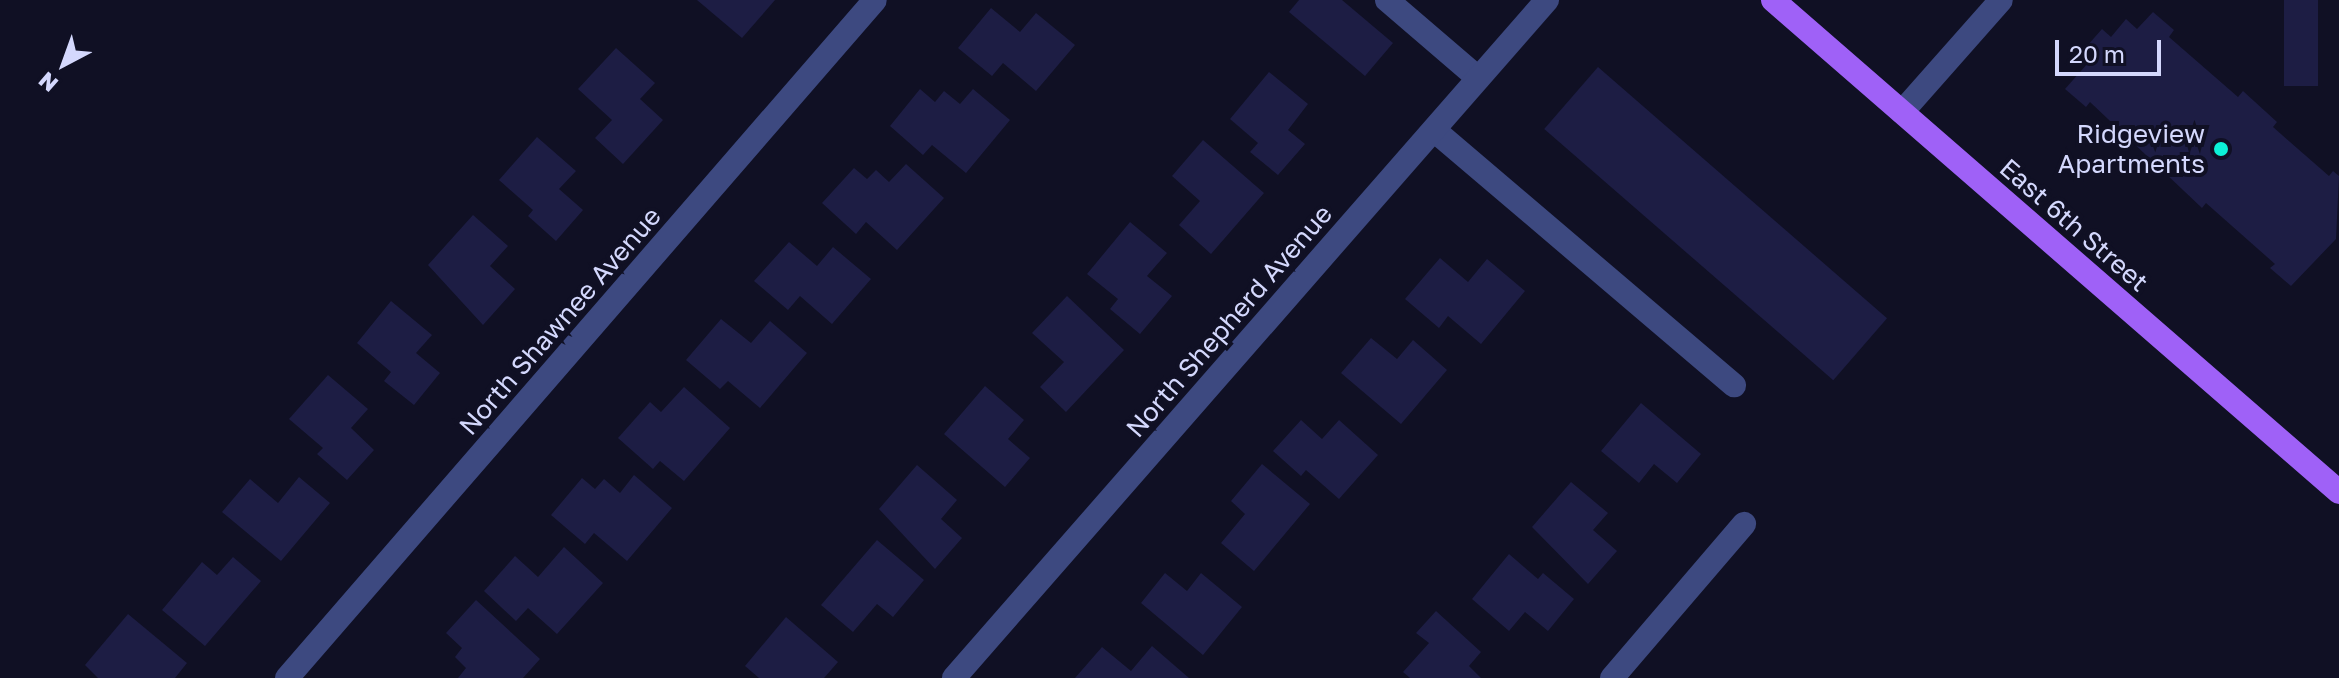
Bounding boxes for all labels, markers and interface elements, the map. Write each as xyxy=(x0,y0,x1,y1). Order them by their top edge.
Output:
north arrow xyxy=(24,24,104,104)
scale bar xyxy=(2059,24,2165,74)
text: 20 m xyxy=(2069,39,2125,68)
text: N xyxy=(33,67,63,98)
place label: Ridgeview Apartments xyxy=(2058,118,2205,180)
marker: Ridgeview Apartments xyxy=(2212,140,2230,158)
street label: East 6th Street xyxy=(1993,152,2155,298)
street label: North Shepherd Avenue xyxy=(1120,198,1338,444)
street label: North Shawnee Avenue xyxy=(453,201,667,441)

